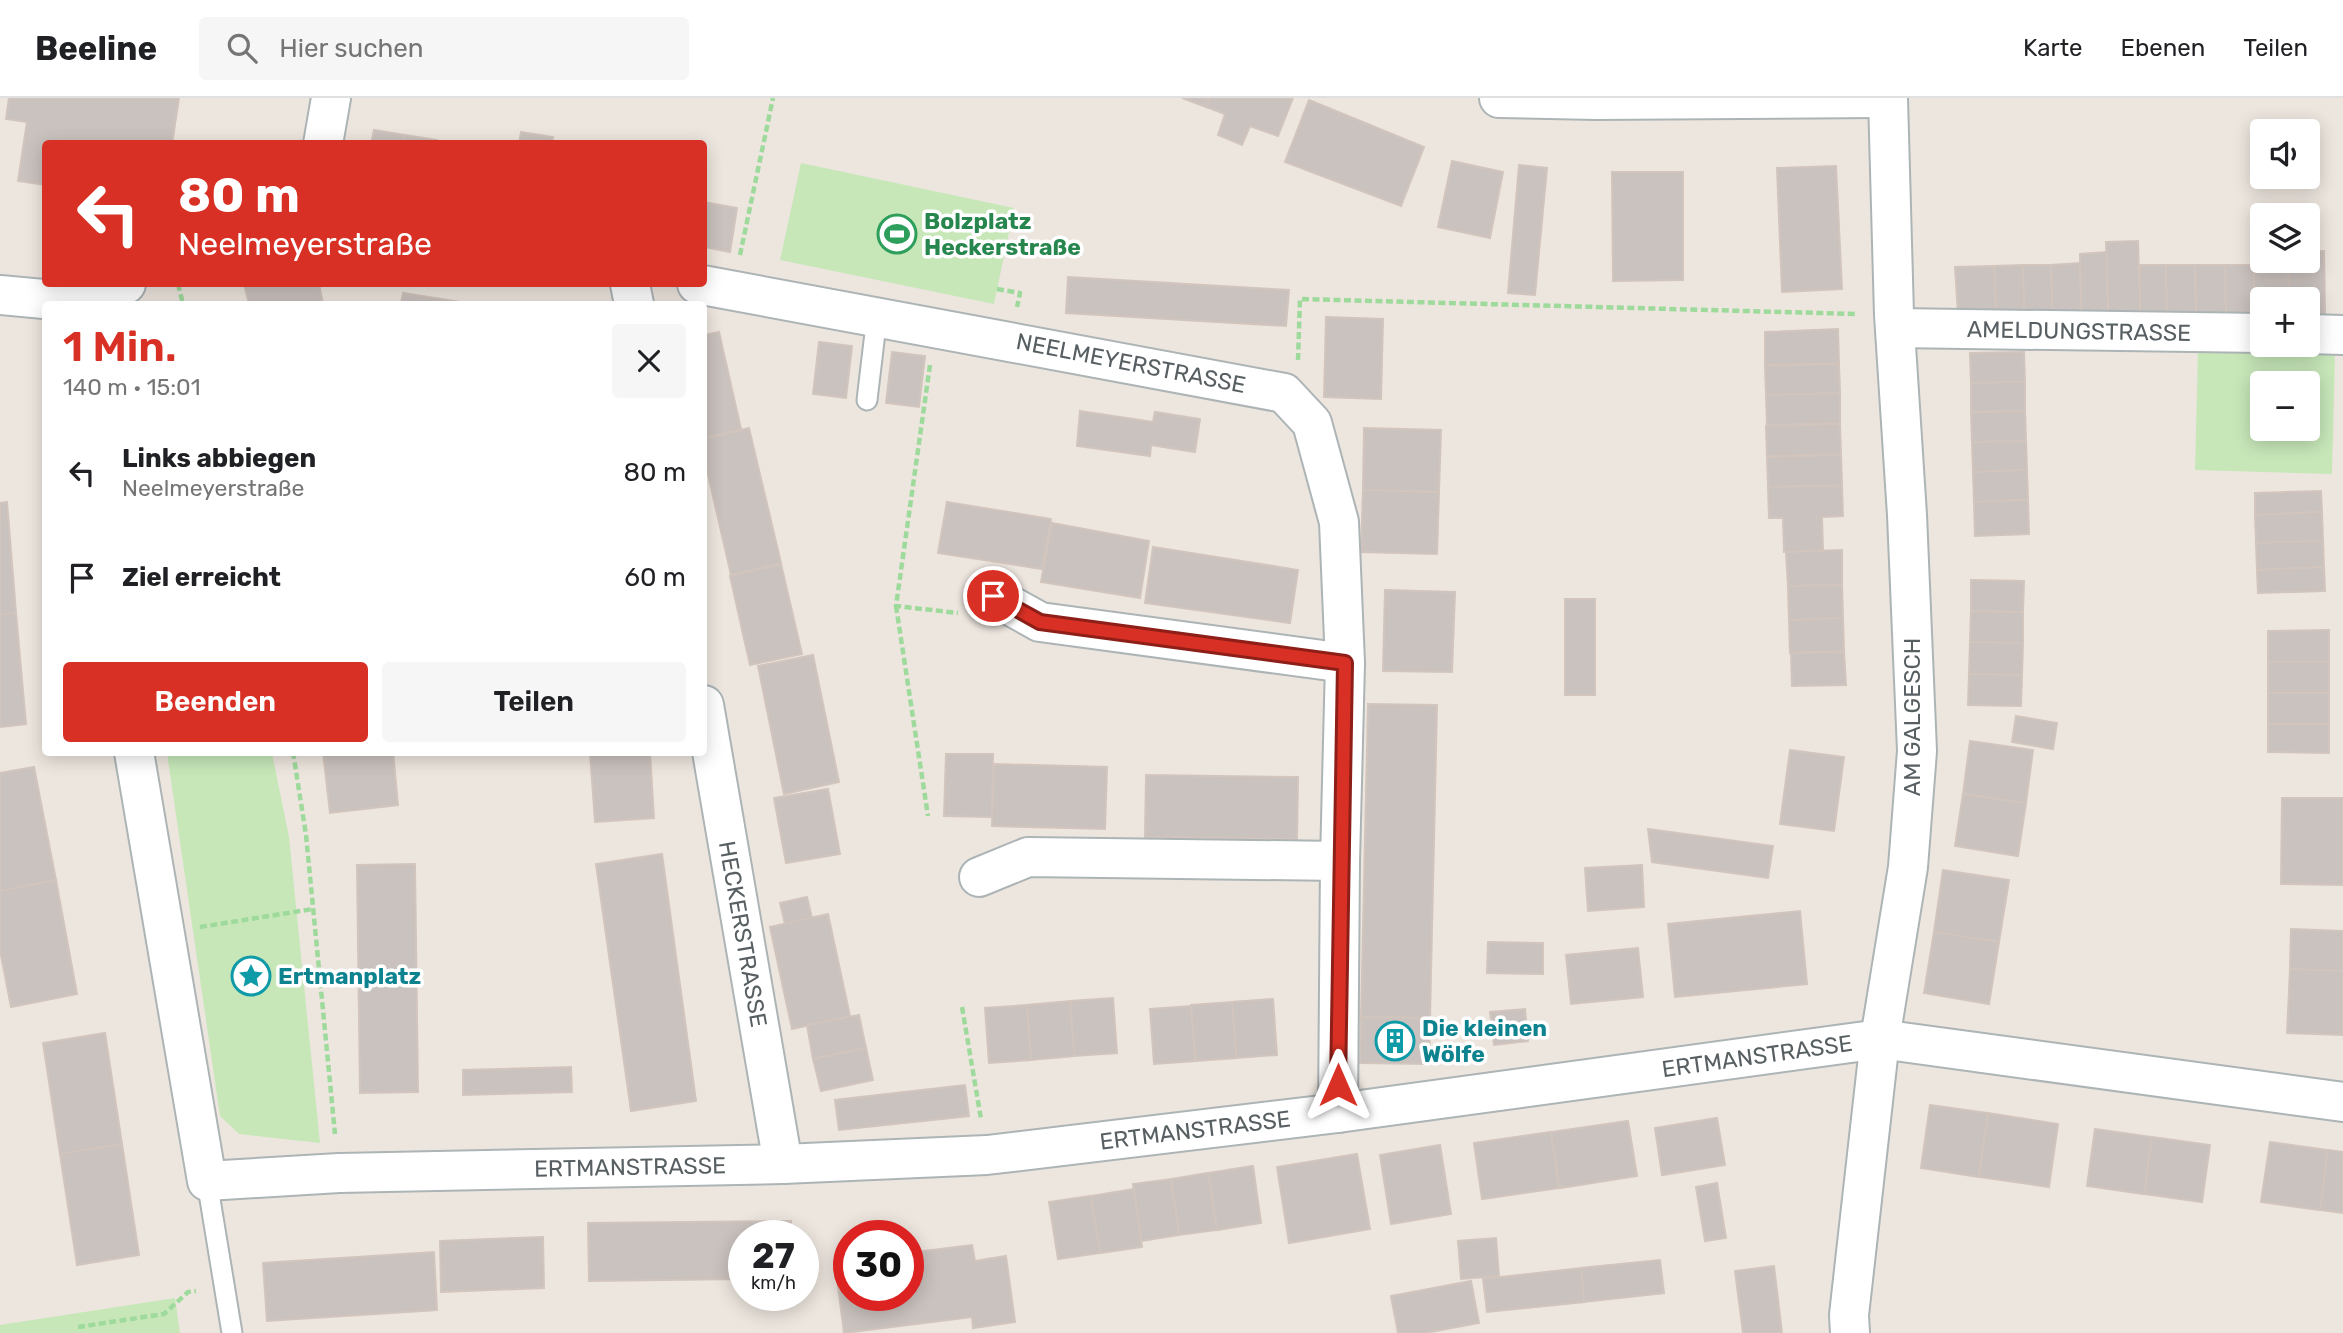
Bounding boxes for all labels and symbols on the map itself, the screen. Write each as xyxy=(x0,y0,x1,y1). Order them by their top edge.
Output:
place label: Bolzplatz Heckerstraße xyxy=(924,207,1081,261)
sports icon: Bolzplatz Heckerstraße xyxy=(876,213,918,255)
street label: AMELDUNGSTRASSE xyxy=(1967,315,2191,347)
street label: NEELMEYERSTRASSE xyxy=(1014,327,1248,399)
pin xyxy=(963,566,1023,626)
street label: AM GALGESCH xyxy=(1898,638,1926,796)
street label: HECKERSTRASSE xyxy=(713,839,773,1029)
place icon: Ertmanplatz xyxy=(230,955,272,997)
place label: Ertmanplatz xyxy=(278,962,421,990)
place label: Die kleinen Wölfe xyxy=(1422,1014,1547,1068)
building icon: Die kleinen Wölfe xyxy=(1374,1020,1416,1062)
street label: ERTMANSTRASSE xyxy=(1660,1029,1854,1083)
position arrow xyxy=(1301,1048,1375,1122)
street label: ERTMANSTRASSE xyxy=(1098,1104,1292,1156)
street label: ERTMANSTRASSE xyxy=(534,1151,726,1183)
speed limit sign: 30 xyxy=(833,1220,924,1311)

